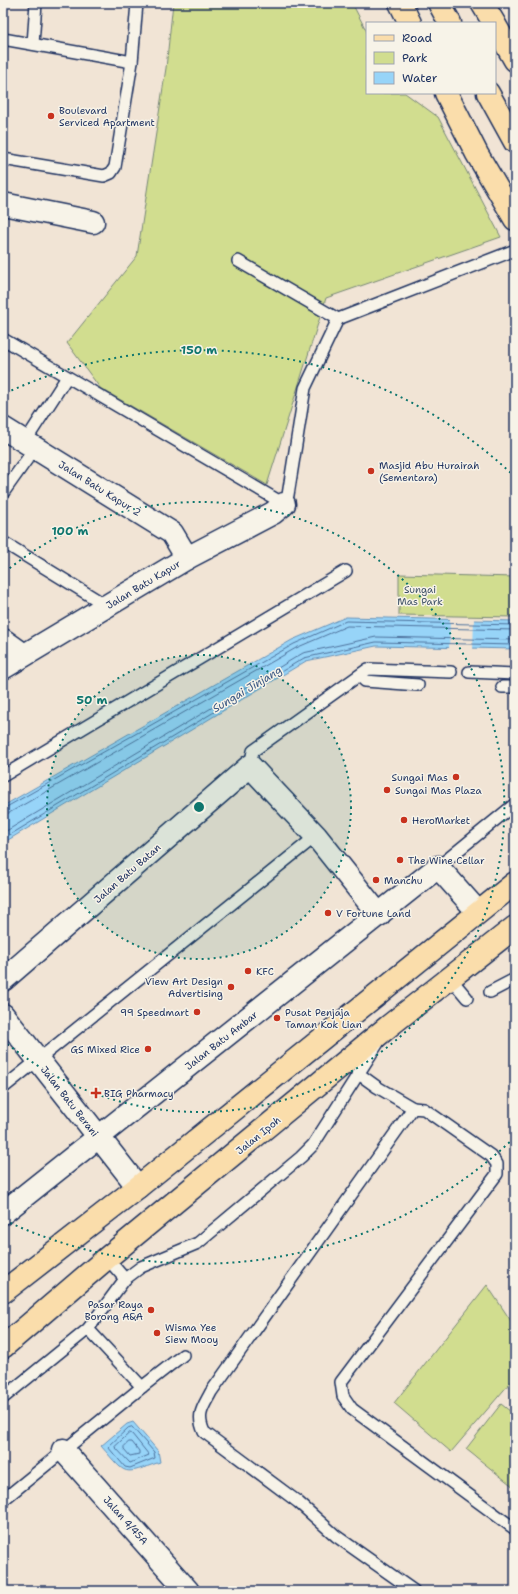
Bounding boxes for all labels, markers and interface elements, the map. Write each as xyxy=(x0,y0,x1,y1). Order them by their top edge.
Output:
legend xyxy=(366,22,496,94)
text: Road xyxy=(402,30,433,46)
text: Park xyxy=(402,50,428,66)
text: Water xyxy=(402,70,438,86)
place label: Boulevard Serviced Apartment xyxy=(59,104,155,129)
marker: Boulevard Serviced Apartment xyxy=(46,111,56,121)
text: 150 m xyxy=(181,342,217,358)
street label: Jalan Batu Kapur 2 xyxy=(56,458,143,519)
place label: Masjid Abu Hurairah (Sementara) xyxy=(379,459,479,484)
marker: Masjid Abu Hurairah (Sementara) xyxy=(366,466,376,476)
text: 100 m xyxy=(52,523,89,539)
street label: Jalan Batu Kapur xyxy=(104,557,183,612)
park label: Sungai Mas Park xyxy=(397,583,443,608)
water label: Sungai Jinjang xyxy=(210,663,285,716)
text: 50 m xyxy=(77,692,108,708)
place label: Sungai Mas xyxy=(392,771,448,784)
marker: Sungai Mas xyxy=(451,772,461,782)
place label: Sungai Mas Plaza xyxy=(395,784,483,797)
marker: Sungai Mas Plaza xyxy=(382,785,392,795)
centre of rings xyxy=(192,800,206,814)
place label: HeroMarket xyxy=(412,814,470,827)
marker: HeroMarket xyxy=(399,815,409,825)
street label: Jalan Batu Batan xyxy=(91,841,163,906)
place label: The Wine Cellar xyxy=(408,854,485,867)
marker: The Wine Cellar xyxy=(395,855,405,865)
place label: Manchu xyxy=(384,874,423,887)
marker: Manchu xyxy=(371,875,381,885)
place label: V Fortune Land xyxy=(336,907,411,920)
marker: V Fortune Land xyxy=(323,908,333,918)
place label: KFC xyxy=(256,965,274,978)
marker: KFC xyxy=(243,966,253,976)
place label: View Art Design Advertising xyxy=(145,975,223,1000)
marker: View Art Design Advertising xyxy=(226,982,236,992)
place label: 99 Speedmart xyxy=(120,1006,189,1019)
place label: Pusat Penjaja Taman Kok Lian xyxy=(285,1006,362,1031)
marker: 99 Speedmart xyxy=(192,1007,202,1017)
street label: Jalan Batu Ambar xyxy=(182,1008,260,1073)
marker: Pusat Penjaja Taman Kok Lian xyxy=(272,1013,282,1023)
place label: GS Mixed Rice xyxy=(71,1043,140,1056)
marker: GS Mixed Rice xyxy=(143,1044,153,1054)
street label: Jalan Batu Berani xyxy=(38,1063,101,1139)
place label: BIG Pharmacy xyxy=(104,1087,174,1100)
marker: BIG Pharmacy xyxy=(91,1088,101,1098)
street label: Jalan Ipoh xyxy=(233,1113,283,1157)
place label: Pasar Raya Borong A&A xyxy=(85,1298,144,1323)
marker: Pasar Raya Borong A&A xyxy=(146,1305,156,1315)
place label: Wisma Yee Siew Mooy xyxy=(165,1321,218,1346)
marker: Wisma Yee Siew Mooy xyxy=(152,1328,162,1338)
street label: Jalan 4/45A xyxy=(100,1493,151,1547)

